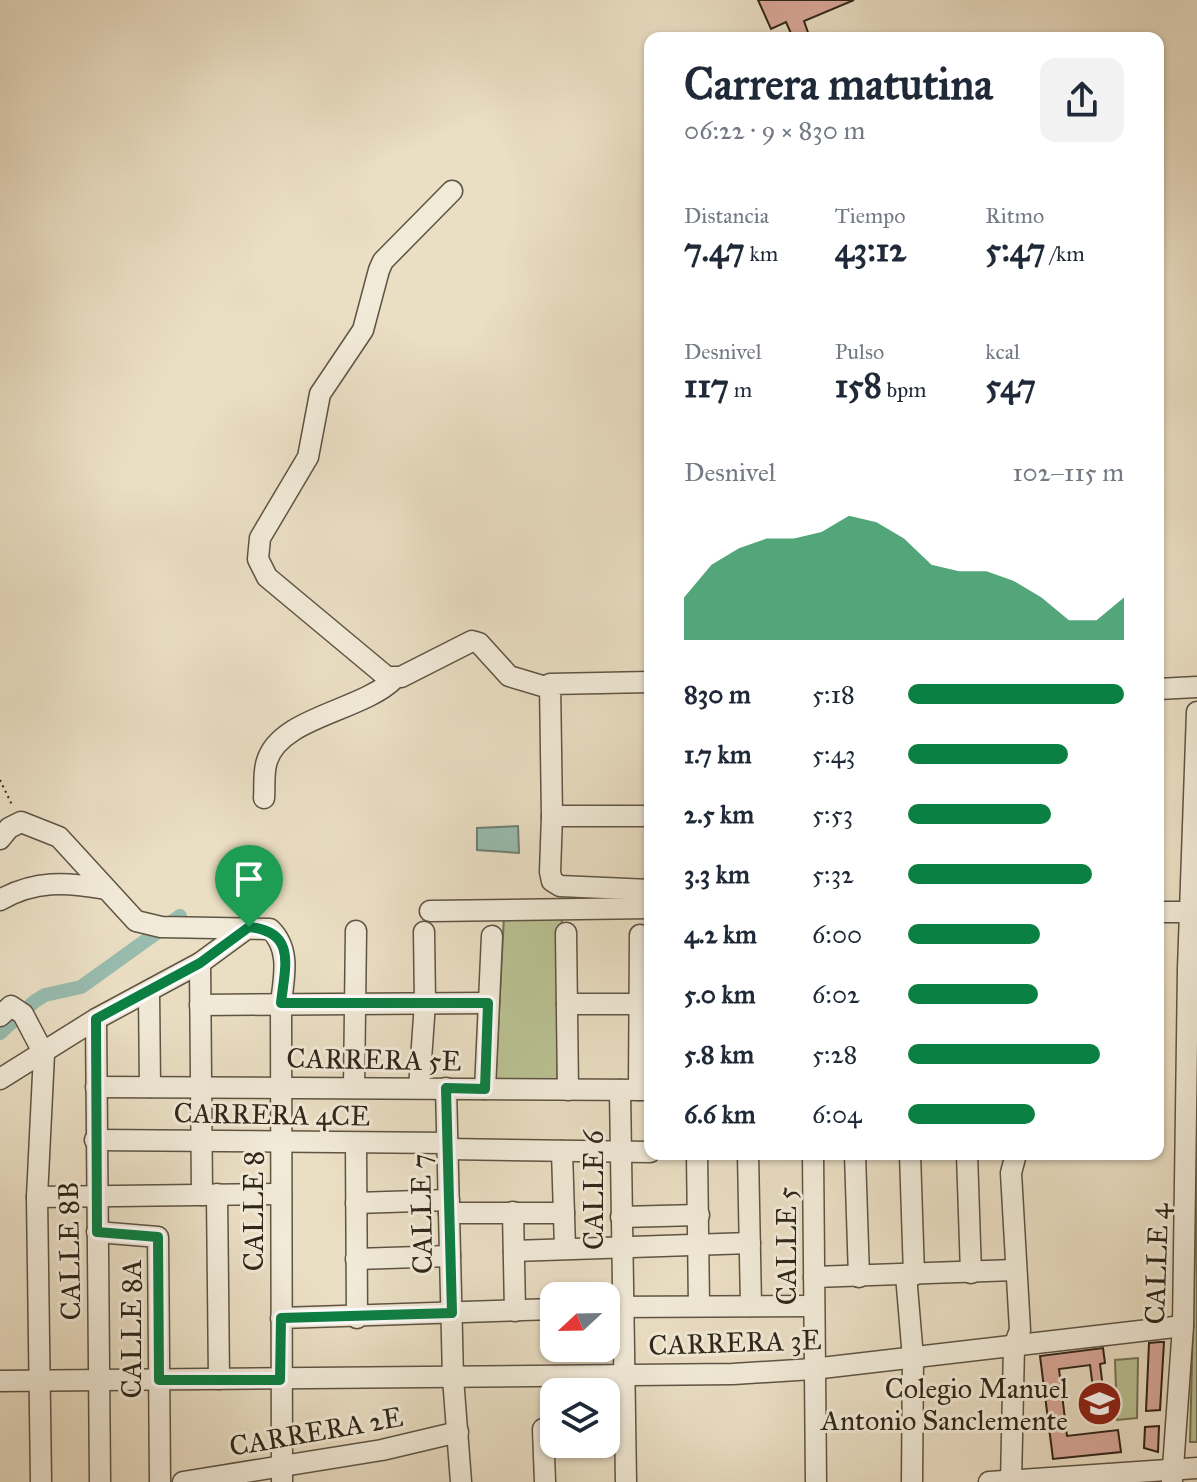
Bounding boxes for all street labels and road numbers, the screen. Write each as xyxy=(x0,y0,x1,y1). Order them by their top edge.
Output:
street label: CARRERA 5E xyxy=(286,1040,462,1079)
street label: CARRERA 4CE xyxy=(173,1095,371,1134)
street label: CALLE 6 xyxy=(576,1128,611,1250)
street label: CALLE 8 xyxy=(236,1151,271,1271)
street label: CALLE 7 xyxy=(403,1154,440,1274)
street label: CALLE 8B xyxy=(51,1181,88,1321)
street label: CALLE 5 xyxy=(769,1187,804,1305)
street label: CALLE 4 xyxy=(1137,1202,1176,1325)
street label: CALLE 8A xyxy=(114,1259,149,1399)
street label: CARRERA 3E xyxy=(648,1322,822,1363)
street label: CARRERA 2E xyxy=(226,1399,406,1464)

